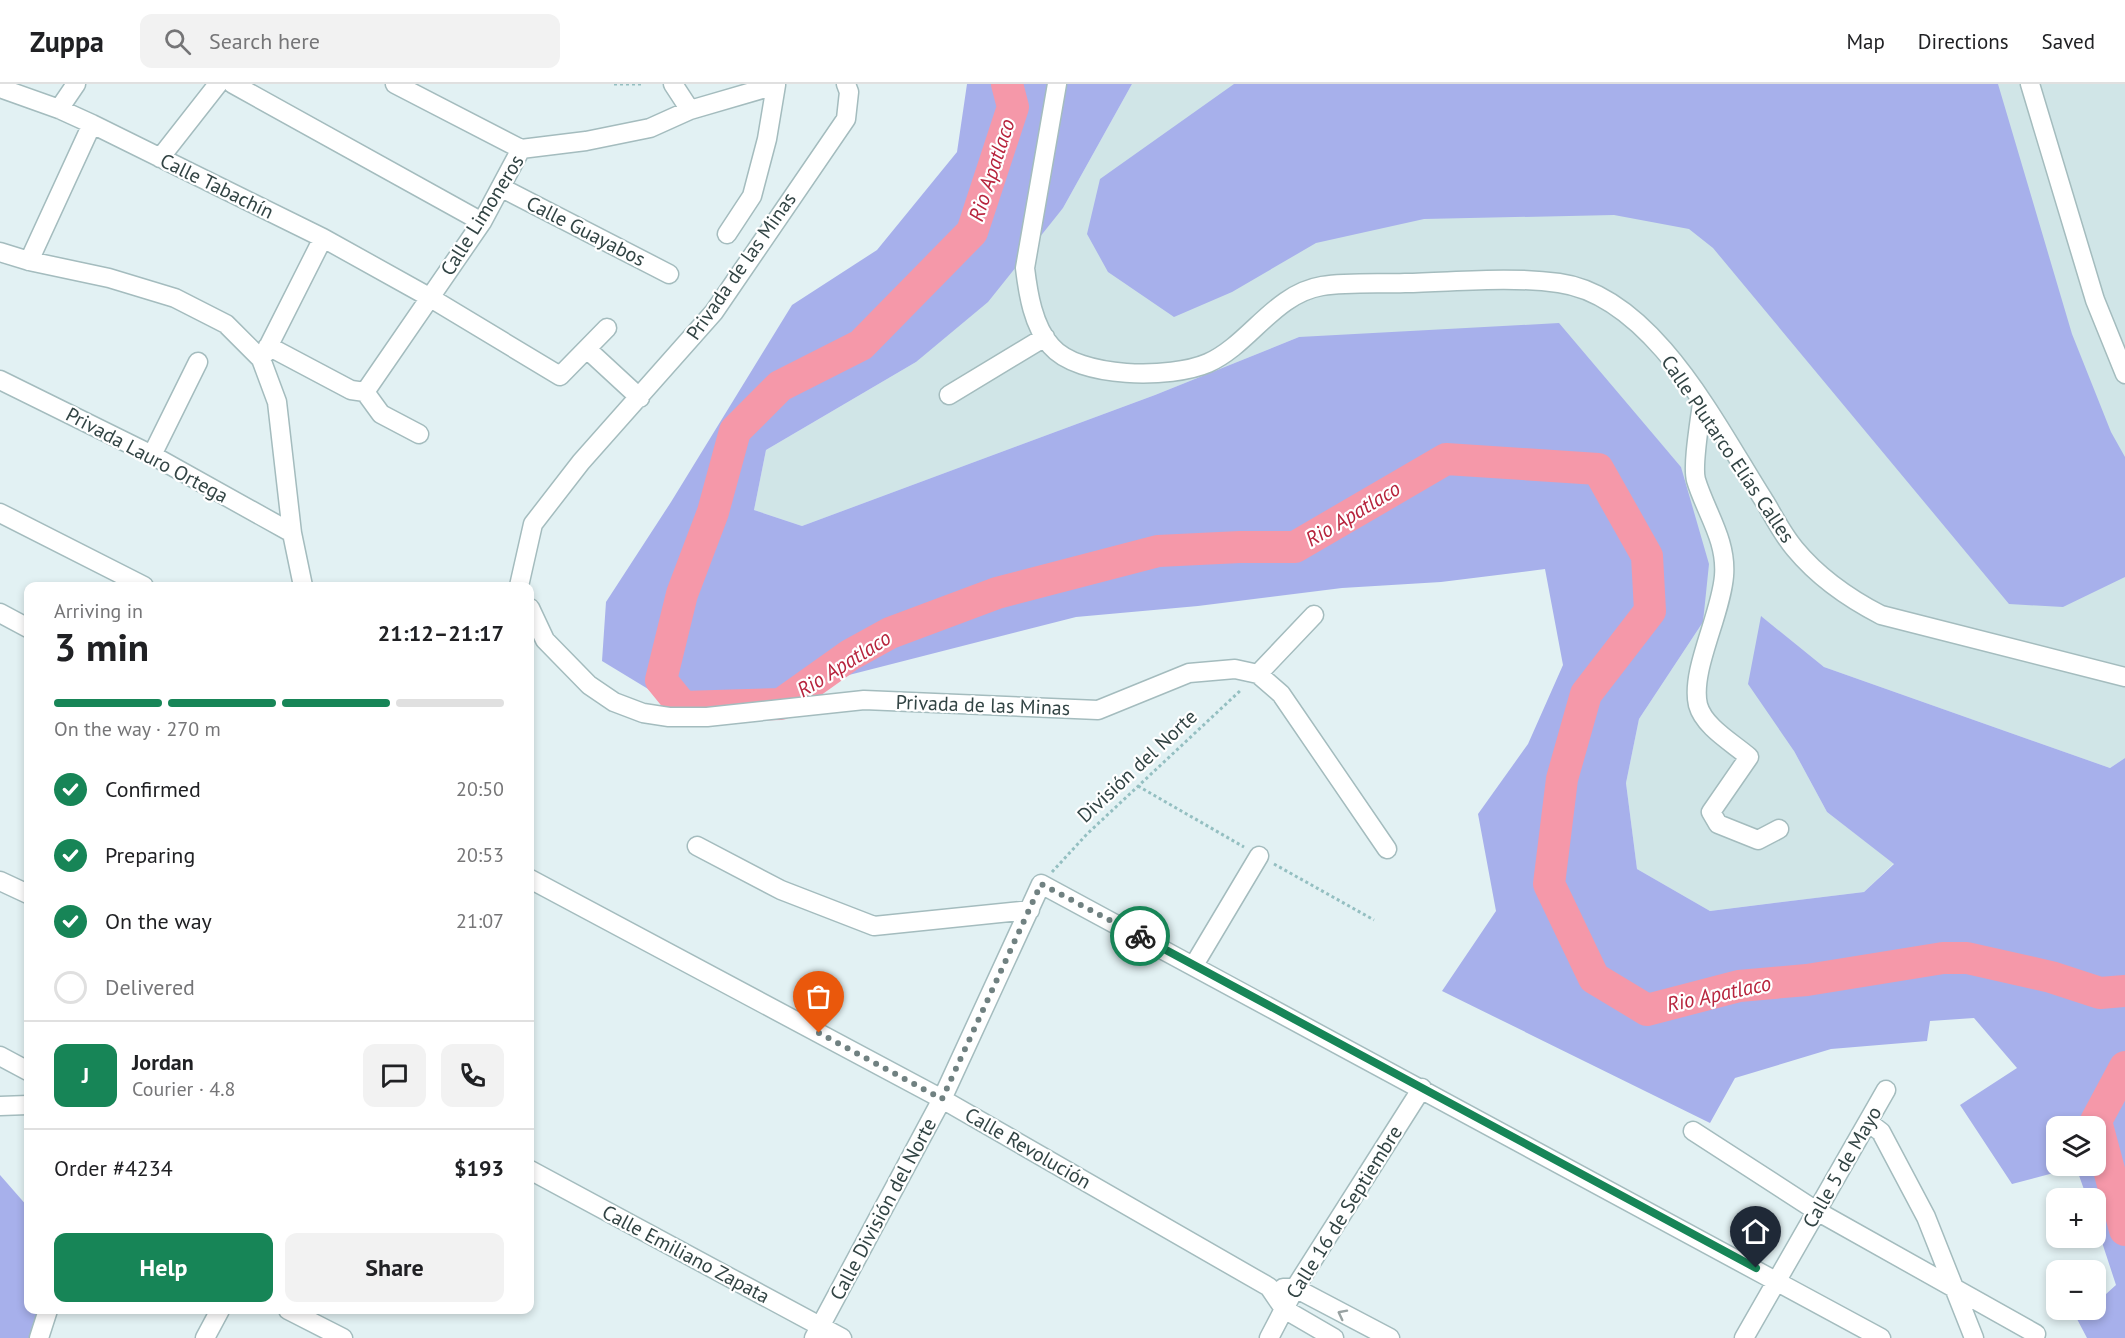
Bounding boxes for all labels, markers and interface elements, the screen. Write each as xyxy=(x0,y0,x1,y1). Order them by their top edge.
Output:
search box xyxy=(140,14,560,68)
text: Zuppa xyxy=(30,23,104,60)
icon: search xyxy=(161,25,194,58)
text: Search here xyxy=(209,27,320,55)
text: Map xyxy=(1846,28,1885,55)
text: Directions xyxy=(1918,28,2009,55)
text: Saved xyxy=(2042,28,2095,55)
water label: Rio Apatlaco xyxy=(962,115,1021,224)
street label: Calle Tabachín xyxy=(156,147,278,225)
street label: Calle Limoneros xyxy=(434,150,530,280)
street label: Privada de las Minas xyxy=(680,187,802,345)
street label: Calle Guayabos xyxy=(522,190,650,272)
street label: Calle Plutarco Elías Calles xyxy=(1655,350,1801,548)
street label: Privada Lauro Ortega xyxy=(61,401,233,509)
water label: Rio Apatlaco xyxy=(1300,475,1405,552)
text: Arriving in xyxy=(54,598,143,624)
text: 21:12–21:17 xyxy=(378,619,504,647)
text: 3 min xyxy=(54,621,149,672)
water label: Rio Apatlaco xyxy=(792,624,896,703)
street label: Privada de las Minas xyxy=(895,689,1071,721)
street label: División del Norte xyxy=(1072,704,1202,828)
text: On the way · 270 m xyxy=(54,716,221,742)
icon: check xyxy=(54,773,87,806)
text: Confirmed xyxy=(105,775,201,803)
text: 20:50 xyxy=(456,776,504,802)
icon: check xyxy=(54,839,87,872)
text: Preparing xyxy=(105,841,195,869)
text: 20:53 xyxy=(456,842,504,868)
icon: check xyxy=(54,905,87,938)
courier xyxy=(1110,906,1170,966)
text: On the way xyxy=(105,907,212,935)
text: 21:07 xyxy=(456,908,504,934)
icon: bike xyxy=(1124,920,1157,953)
water label: Rio Apatlaco xyxy=(1664,969,1774,1018)
pin xyxy=(793,971,844,1033)
text: Delivered xyxy=(105,973,195,1001)
icon: bag xyxy=(802,980,835,1013)
button: chat xyxy=(363,1044,426,1107)
button: phone xyxy=(441,1044,504,1107)
text: Jordan xyxy=(132,1048,194,1076)
text: J xyxy=(82,1061,89,1089)
text: Courier · 4.8 xyxy=(132,1076,235,1102)
street label: Calle Revolución xyxy=(960,1101,1096,1195)
street label: Calle 5 de Mayo xyxy=(1797,1102,1887,1232)
street label: Calle División del Norte xyxy=(824,1113,942,1305)
map controls xyxy=(2046,1116,2106,1320)
button: layers xyxy=(2046,1116,2106,1176)
street label: Calle 16 de Septiembre xyxy=(1280,1121,1408,1303)
text: Order #4234 xyxy=(54,1154,173,1182)
text: $193 xyxy=(454,1154,504,1182)
button: + xyxy=(2046,1188,2106,1248)
street label: Calle Emiliano Zapata xyxy=(598,1199,774,1309)
pin xyxy=(1730,1206,1781,1268)
icon: home xyxy=(1739,1215,1772,1248)
button: Help xyxy=(54,1233,273,1302)
button: Share xyxy=(285,1233,504,1302)
button: − xyxy=(2046,1260,2106,1320)
one-way arrow xyxy=(1337,1309,1348,1321)

